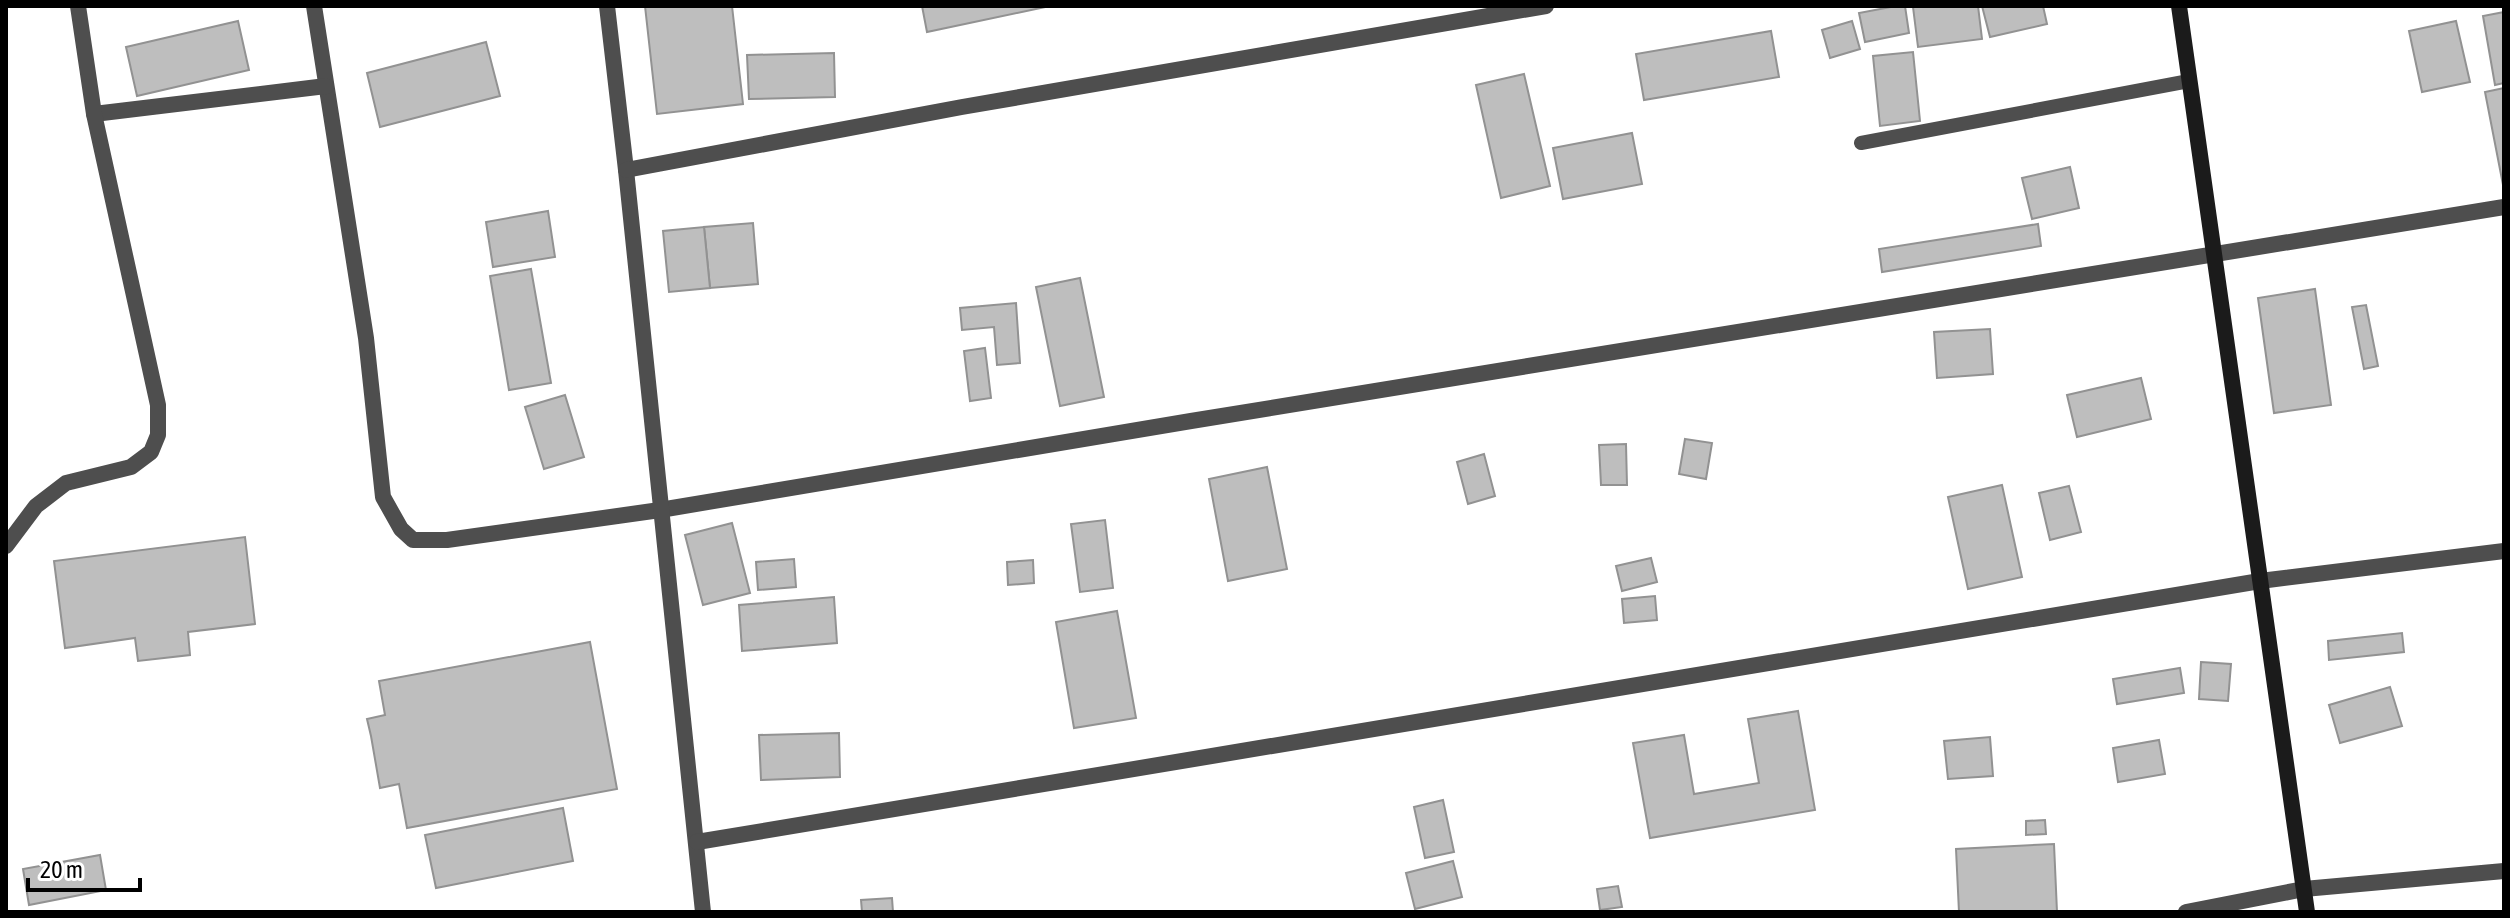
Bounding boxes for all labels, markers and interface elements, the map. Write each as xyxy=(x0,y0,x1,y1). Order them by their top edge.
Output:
scale bar xyxy=(28,842,140,892)
text: 20 m xyxy=(40,856,83,883)

